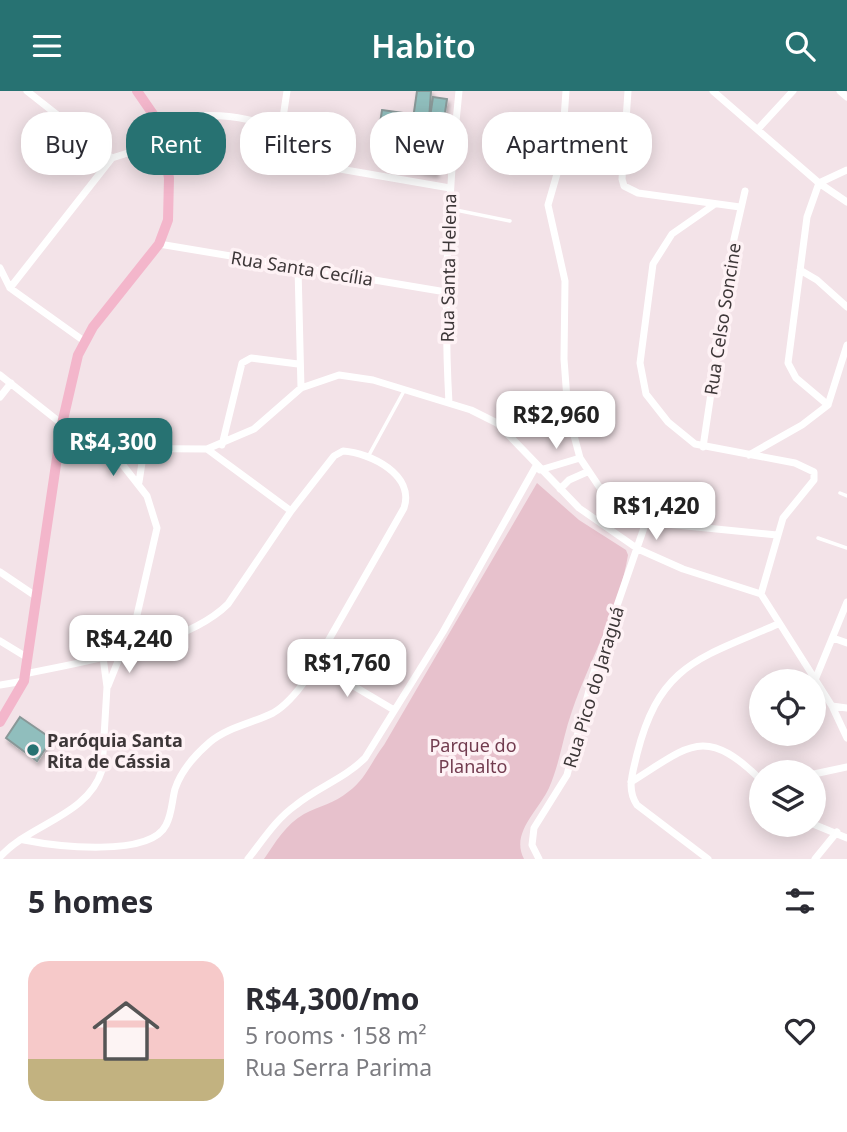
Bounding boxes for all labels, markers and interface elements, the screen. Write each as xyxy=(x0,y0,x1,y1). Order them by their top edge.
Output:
text: Habito xyxy=(371,24,476,67)
icon: menu xyxy=(28,27,66,65)
icon: search xyxy=(781,27,819,65)
chip: Buy xyxy=(21,112,112,175)
chip: Rent xyxy=(126,112,226,175)
chip: Filters xyxy=(240,112,356,175)
chip: New xyxy=(370,112,468,175)
chip: Apartment xyxy=(482,112,652,175)
street label: Rua Santa Helena xyxy=(435,193,461,343)
street label: Rua Celso Soncine xyxy=(698,241,746,397)
street label: Rua Santa Cecília xyxy=(229,245,375,291)
pin: R$2,960 xyxy=(491,391,621,451)
text: R$2,960 xyxy=(512,398,600,430)
pin: R$4,300 xyxy=(48,419,178,478)
text: R$4,300 xyxy=(69,425,157,457)
pin: R$1,420 xyxy=(591,483,721,542)
text: R$1,420 xyxy=(612,489,700,521)
street label: Rua Pico do Jaraguá xyxy=(557,603,629,771)
pin: R$4,240 xyxy=(64,615,194,675)
text: R$4,240 xyxy=(85,622,173,654)
pin: R$1,760 xyxy=(282,639,412,699)
text: R$1,760 xyxy=(303,646,391,678)
map controls xyxy=(749,669,826,837)
button: locate xyxy=(749,669,826,746)
place label: Paróquia Santa Rita de Cássia xyxy=(47,728,183,773)
park label: Parque do Planalto xyxy=(429,733,517,778)
marker: Paróquia Santa Rita de Cássia xyxy=(25,742,41,758)
button: layers xyxy=(749,760,826,837)
text: 5 homes xyxy=(28,881,153,922)
icon: filters xyxy=(781,882,819,920)
text: R$4,300/mo xyxy=(245,978,419,1019)
icon: home xyxy=(84,989,168,1073)
icon: heart xyxy=(781,1012,819,1050)
text: 5 rooms · 158 m² xyxy=(245,1019,427,1051)
text: Rua Serra Parima xyxy=(245,1051,432,1083)

